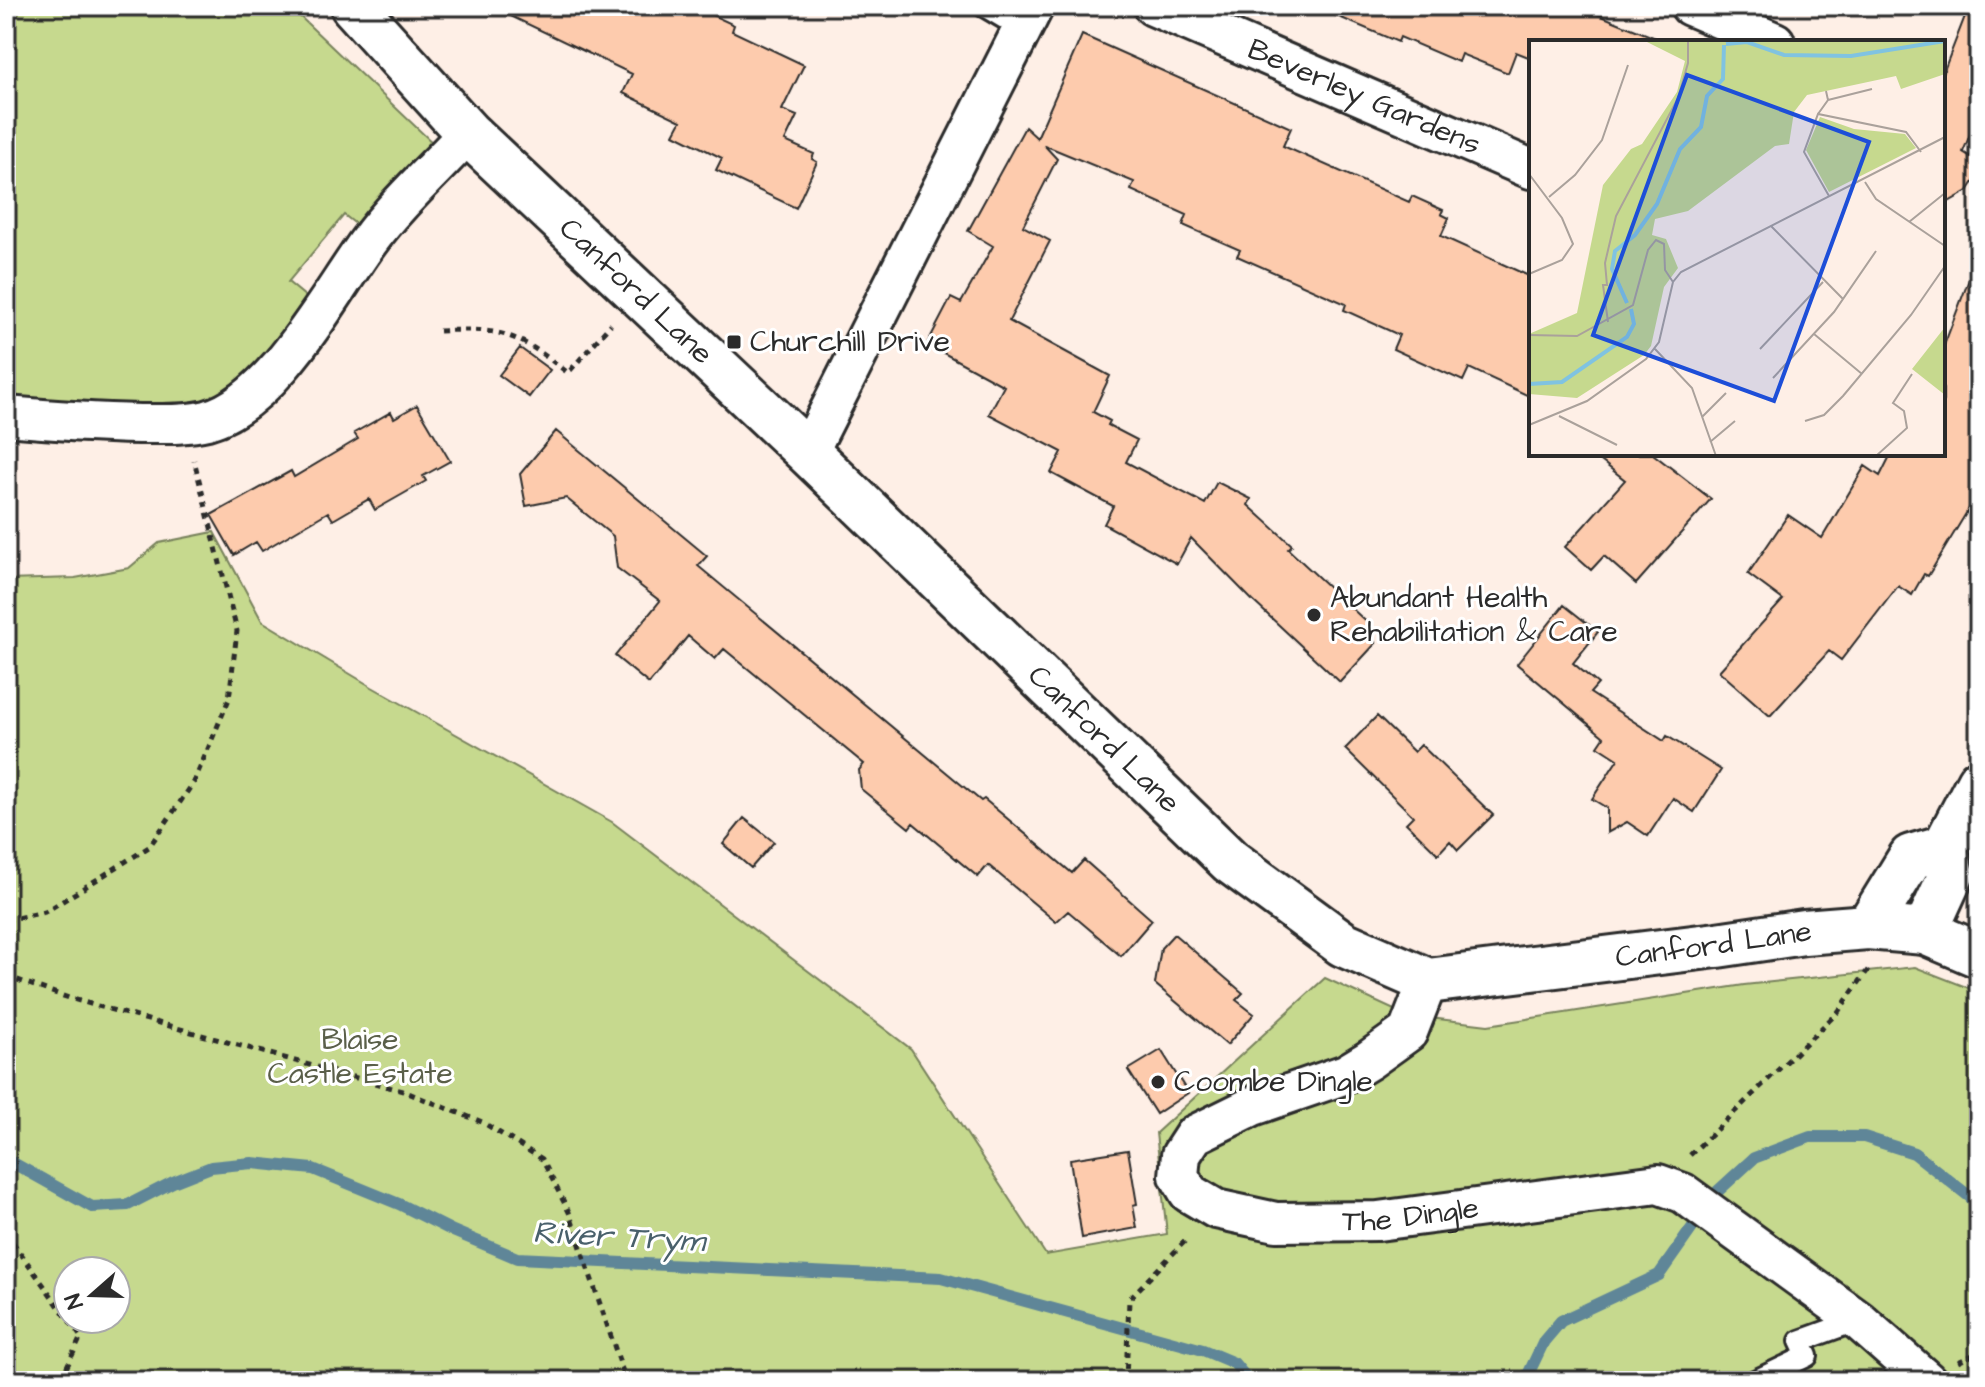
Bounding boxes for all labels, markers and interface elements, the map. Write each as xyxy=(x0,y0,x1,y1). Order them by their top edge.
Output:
street label: Beverley Gardens xyxy=(1241,28,1487,166)
inset map xyxy=(1529,40,1945,456)
street label: Canford Lane xyxy=(550,208,722,374)
place label: Churchill Drive xyxy=(750,321,950,363)
marker: Churchill Drive xyxy=(725,333,743,351)
place label: Abundant Health Rehabilitation & Care xyxy=(1330,577,1618,653)
marker: Abundant Health Rehabilitation & Care xyxy=(1305,606,1323,624)
street label: Canford Lane xyxy=(1018,655,1190,823)
street label: Canford Lane xyxy=(1613,910,1814,978)
park label: Blaise Castle Estate xyxy=(267,1019,453,1095)
place label: Coombe Dingle xyxy=(1174,1061,1373,1104)
marker: Coombe Dingle xyxy=(1149,1073,1167,1091)
street label: The Dingle xyxy=(1342,1187,1481,1242)
water label: River Trym xyxy=(532,1210,709,1265)
north arrow xyxy=(52,1255,132,1335)
text: N xyxy=(58,1289,92,1313)

